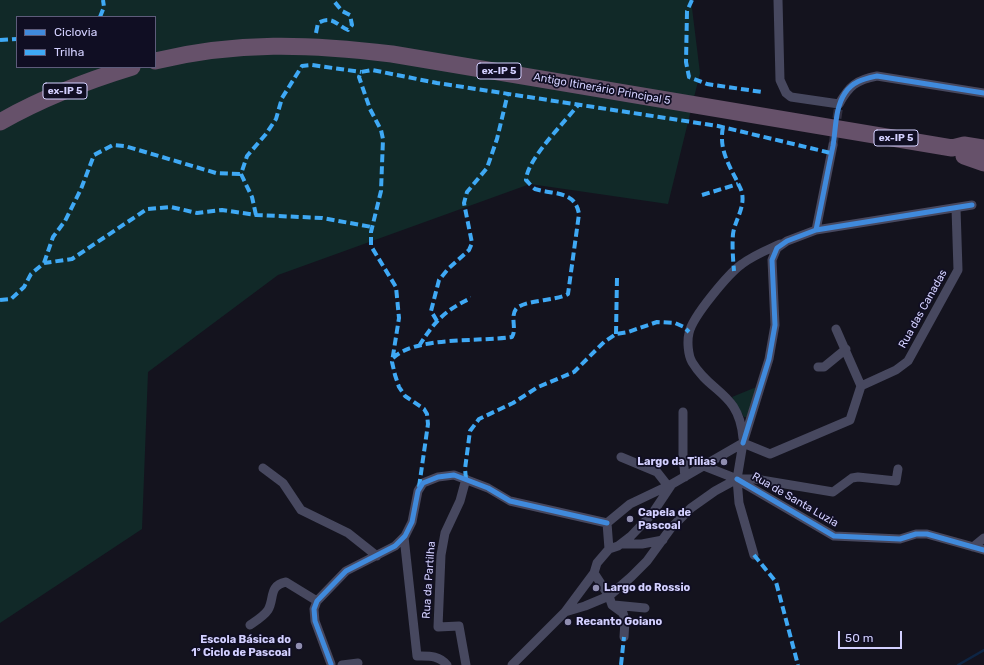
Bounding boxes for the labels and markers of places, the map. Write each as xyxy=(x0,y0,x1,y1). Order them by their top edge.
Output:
place label: Largo da Tilias xyxy=(637,455,716,469)
marker: Largo da Tilias xyxy=(719,457,729,467)
place label: Capela de Pascoal xyxy=(638,506,691,532)
marker: Capela de Pascoal xyxy=(625,514,635,524)
place label: Largo do Rossio xyxy=(604,581,690,595)
marker: Largo do Rossio xyxy=(591,583,601,593)
place label: Recanto Goiano xyxy=(576,615,662,629)
marker: Recanto Goiano xyxy=(563,617,573,627)
place label: Escola Básica do 1º Ciclo de Pascoal xyxy=(191,633,291,659)
marker: Escola Básica do 1º Ciclo de Pascoal xyxy=(294,641,304,651)

